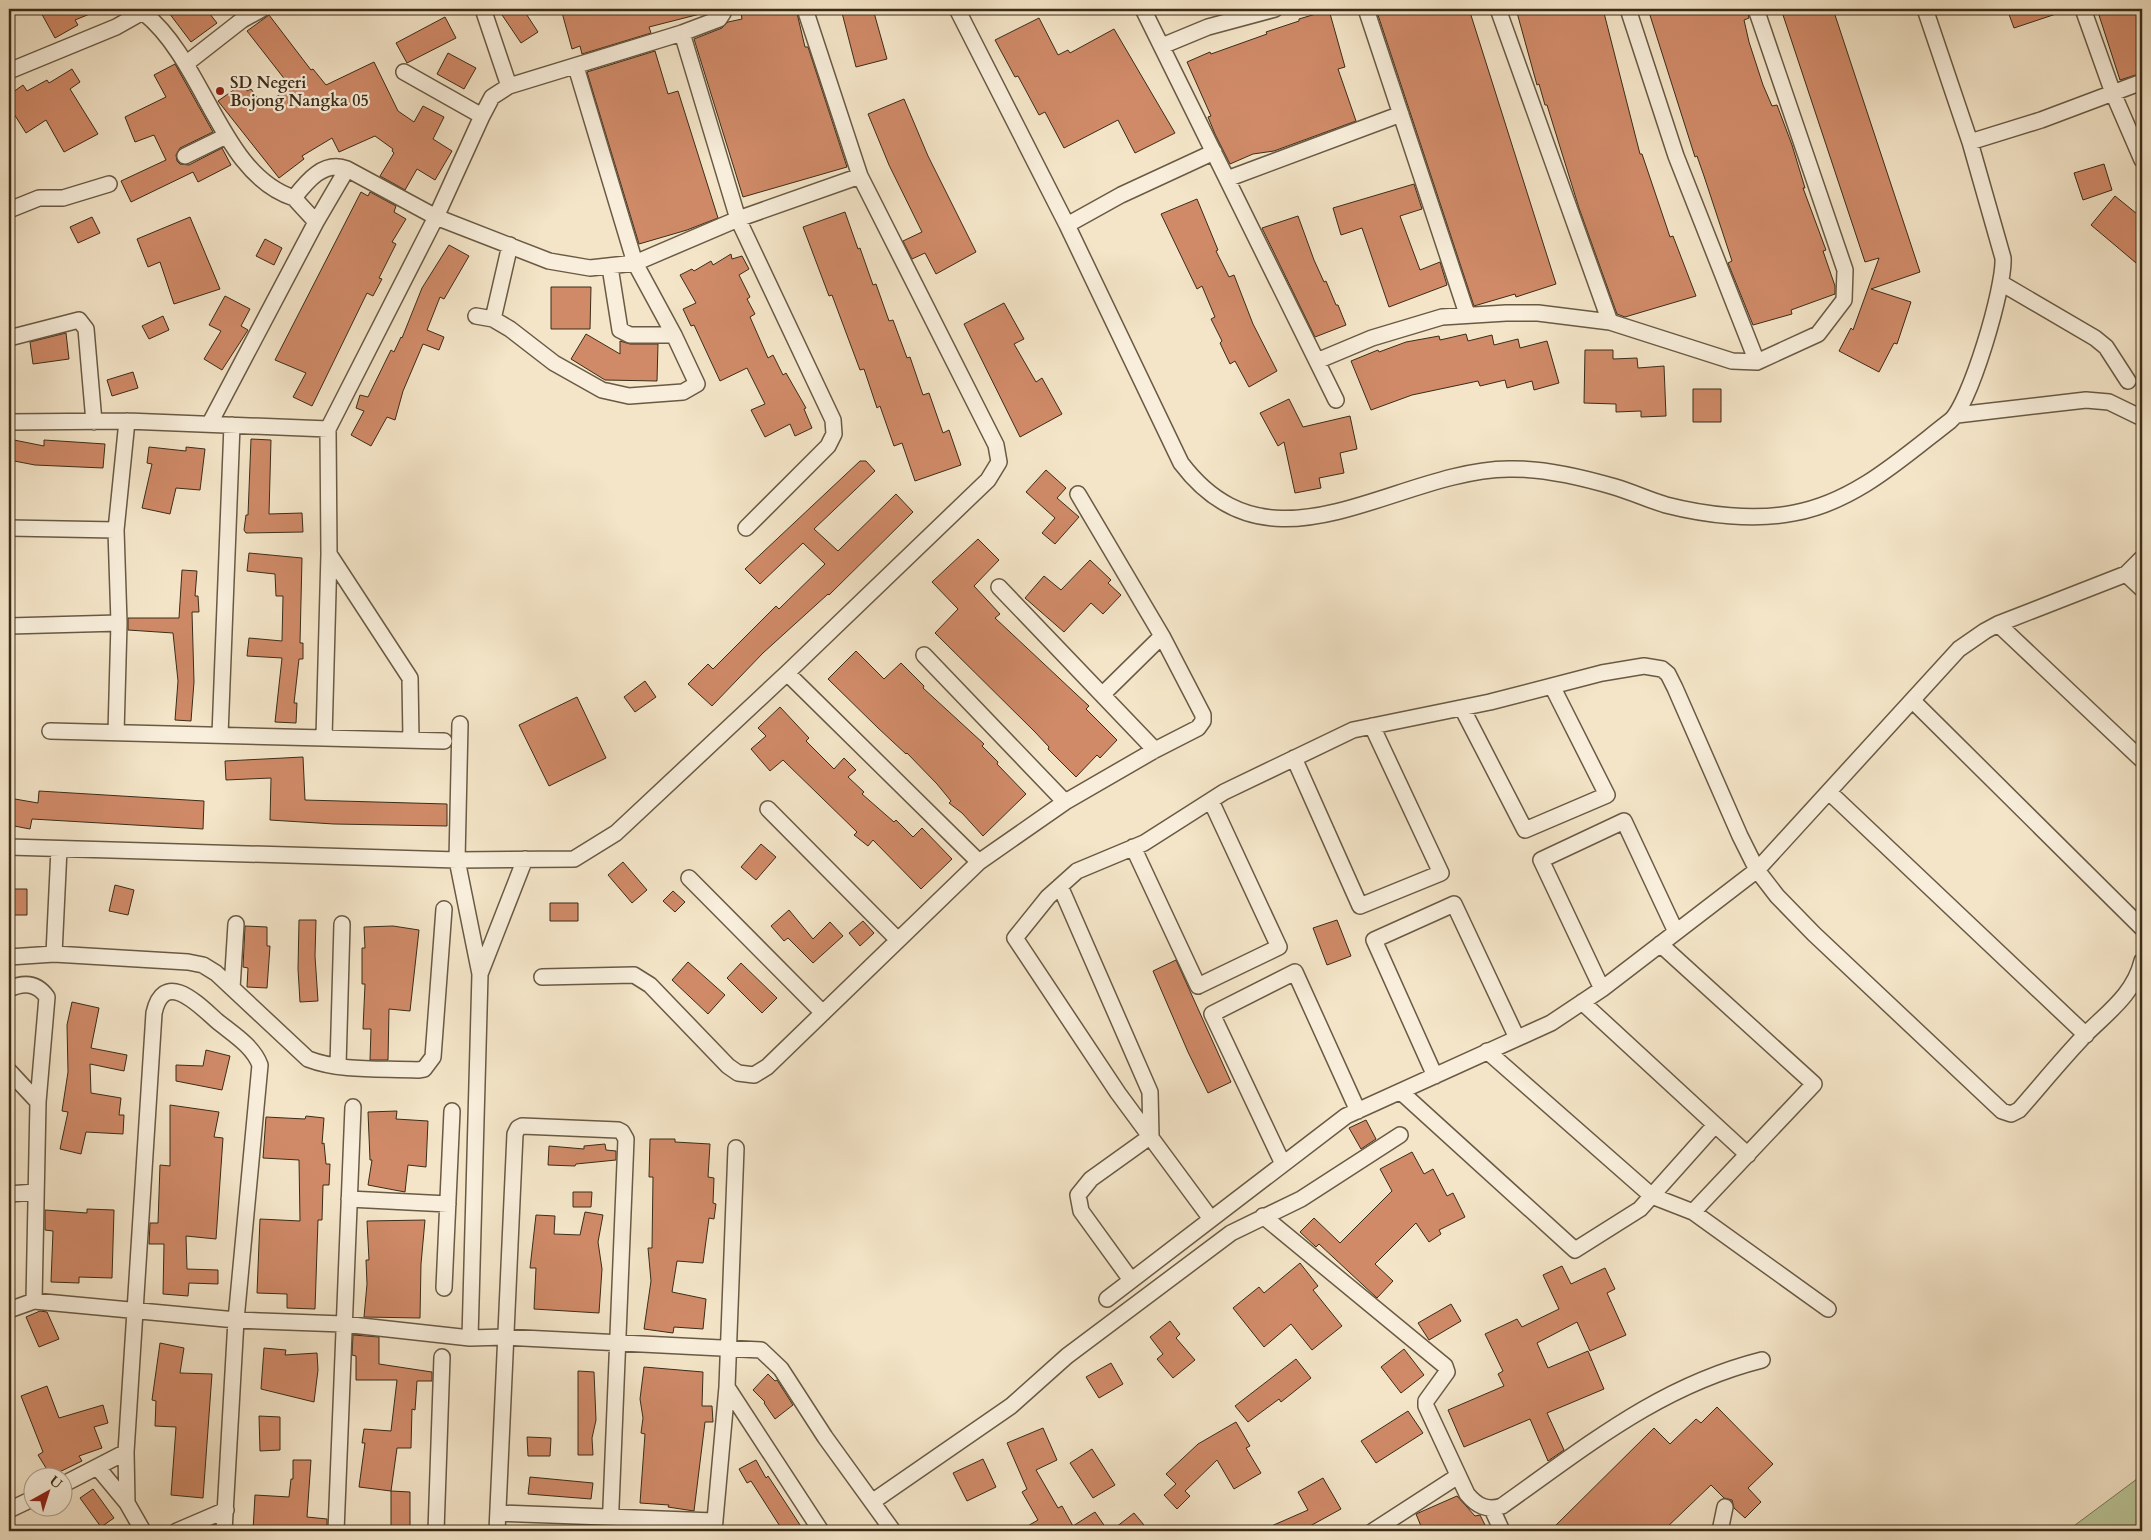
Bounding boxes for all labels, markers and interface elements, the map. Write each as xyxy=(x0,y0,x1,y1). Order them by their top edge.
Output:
place label: SD Negeri Bojong Nangka 05 xyxy=(230,72,369,112)
marker: SD Negeri Bojong Nangka 05 xyxy=(214,85,226,97)
north arrow xyxy=(22,1468,72,1518)
text: U xyxy=(45,1471,67,1494)

